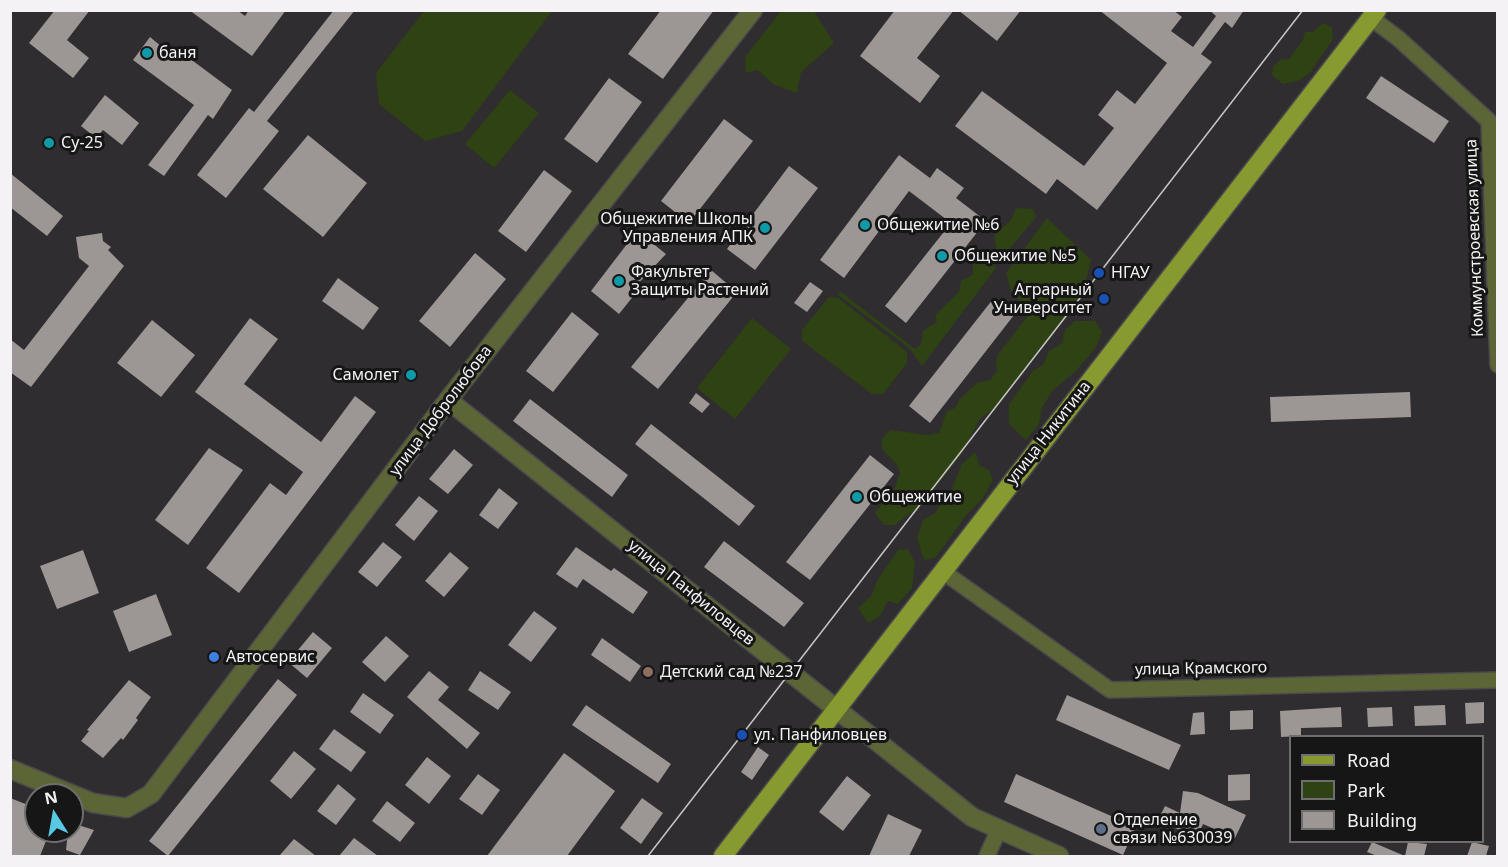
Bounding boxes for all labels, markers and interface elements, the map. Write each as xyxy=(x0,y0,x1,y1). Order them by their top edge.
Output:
place label: баня xyxy=(159,43,197,63)
marker: баня xyxy=(140,46,154,60)
place label: Су-25 xyxy=(61,133,103,153)
marker: Су-25 xyxy=(42,136,56,150)
street label: Коммунстроевская улица xyxy=(1462,139,1488,337)
place label: Общежитие Школы Управления АПК xyxy=(600,209,753,247)
place label: Общежитие №6 xyxy=(877,215,999,235)
marker: Общежитие №6 xyxy=(858,218,872,232)
marker: Общежитие Школы Управления АПК xyxy=(758,221,772,235)
place label: Общежитие №5 xyxy=(954,246,1076,266)
marker: Общежитие №5 xyxy=(935,249,949,263)
place label: Факультет Защиты Растений xyxy=(631,262,769,300)
place label: НГАУ xyxy=(1111,263,1149,283)
marker: НГАУ xyxy=(1092,266,1106,280)
marker: Факультет Защиты Растений xyxy=(612,274,626,288)
place label: Аграрный Университет xyxy=(994,280,1092,318)
marker: Аграрный Университет xyxy=(1097,292,1111,306)
street label: улица Добролюбова xyxy=(386,342,496,480)
place label: Самолет xyxy=(333,365,399,385)
marker: Самолет xyxy=(404,368,418,382)
street label: улица Никитина xyxy=(1003,377,1095,489)
place label: Общежитие xyxy=(869,487,962,507)
marker: Общежитие xyxy=(850,490,864,504)
street label: улица Панфиловцев xyxy=(624,536,758,650)
place label: Автосервис xyxy=(226,647,315,667)
marker: Автосервис xyxy=(207,650,221,664)
street label: улица Крамского xyxy=(1135,658,1267,680)
place label: Детский сад №237 xyxy=(660,662,802,682)
marker: Детский сад №237 xyxy=(641,665,655,679)
place label: ул. Панфиловцев xyxy=(754,725,887,745)
marker: ул. Панфиловцев xyxy=(735,728,749,742)
legend xyxy=(1289,735,1484,843)
text: Road xyxy=(1347,748,1390,772)
text: Park xyxy=(1347,778,1385,802)
north arrow xyxy=(24,783,84,843)
text: N xyxy=(42,785,59,809)
text: Building xyxy=(1347,808,1417,832)
place label: Отделение связи №630039 xyxy=(1113,810,1232,848)
marker: Отделение связи №630039 xyxy=(1094,822,1108,836)

